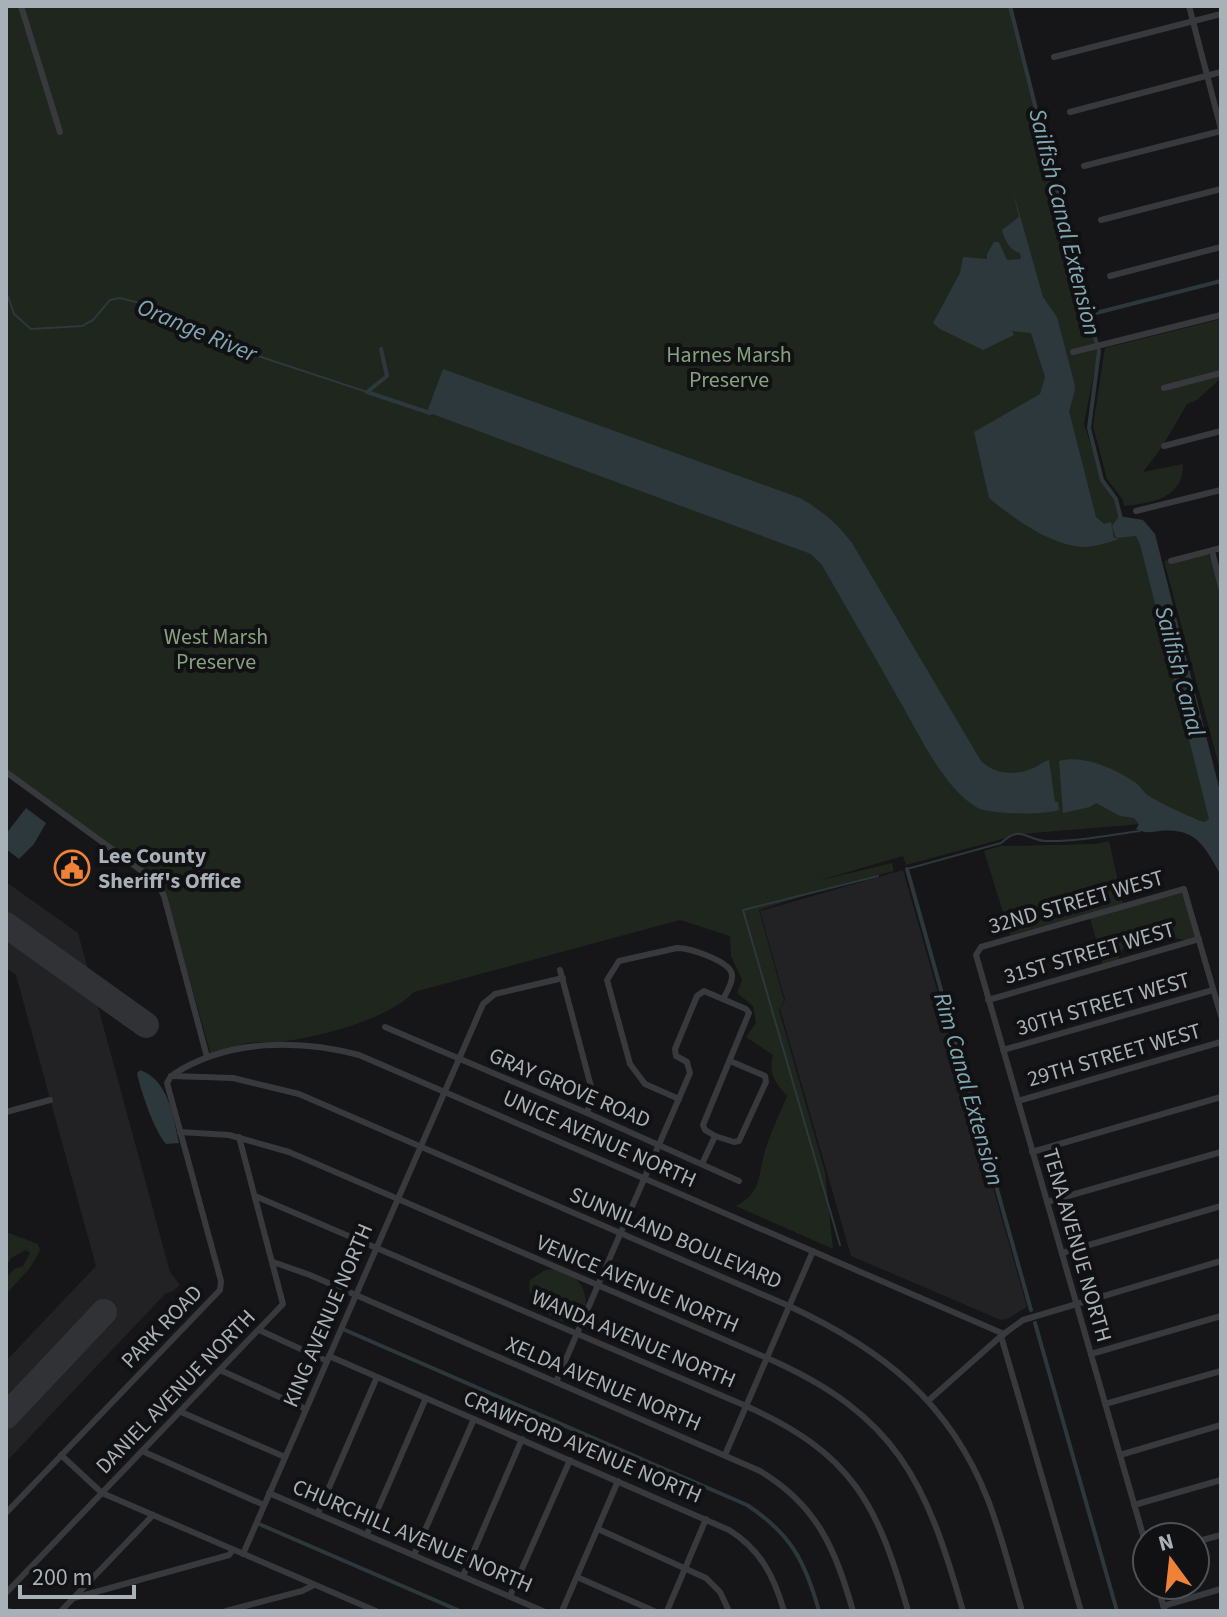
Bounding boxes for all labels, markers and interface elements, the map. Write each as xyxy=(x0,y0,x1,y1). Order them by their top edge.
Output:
water label: Sailfish Canal Extension xyxy=(1019,105,1110,339)
water label: Orange River xyxy=(131,290,264,372)
park label: Harnes Marsh Preserve xyxy=(666,339,792,396)
water label: Sailfish Canal xyxy=(1145,602,1214,740)
park label: West Marsh Preserve xyxy=(164,621,268,678)
place label: Lee County Sheriff's Office xyxy=(98,840,241,897)
public building icon: Lee County Sheriff's Office xyxy=(53,849,91,887)
street label: 32ND STREET WEST xyxy=(985,862,1168,942)
street label: 31ST STREET WEST xyxy=(1000,913,1179,993)
street label: 30TH STREET WEST xyxy=(1013,964,1194,1044)
water label: Rim Canal Extension xyxy=(924,988,1013,1190)
street label: 29TH STREET WEST xyxy=(1024,1015,1205,1095)
street label: GRAY GROVE ROAD xyxy=(484,1039,655,1136)
street label: UNICE AVENUE NORTH xyxy=(498,1082,702,1196)
street label: TENA AVENUE NORTH xyxy=(1034,1145,1120,1346)
street label: SUNNILAND BOULEVARD xyxy=(564,1179,787,1297)
street label: KING AVENUE NORTH xyxy=(275,1219,381,1412)
street label: VENICE AVENUE NORTH xyxy=(531,1227,744,1341)
street label: PARK ROAD xyxy=(114,1278,210,1376)
street label: WANDA AVENUE NORTH xyxy=(526,1281,741,1396)
street label: DANIEL AVENUE NORTH xyxy=(88,1302,263,1481)
street label: XELDA AVENUE NORTH xyxy=(501,1328,706,1440)
street label: CRAWFORD AVENUE NORTH xyxy=(458,1382,707,1512)
street label: CHURCHILL AVENUE NORTH xyxy=(287,1471,538,1601)
north arrow xyxy=(1131,1521,1211,1601)
text: N xyxy=(1155,1525,1177,1560)
scale bar xyxy=(20,1549,134,1599)
text: 200 m xyxy=(32,1560,92,1595)

